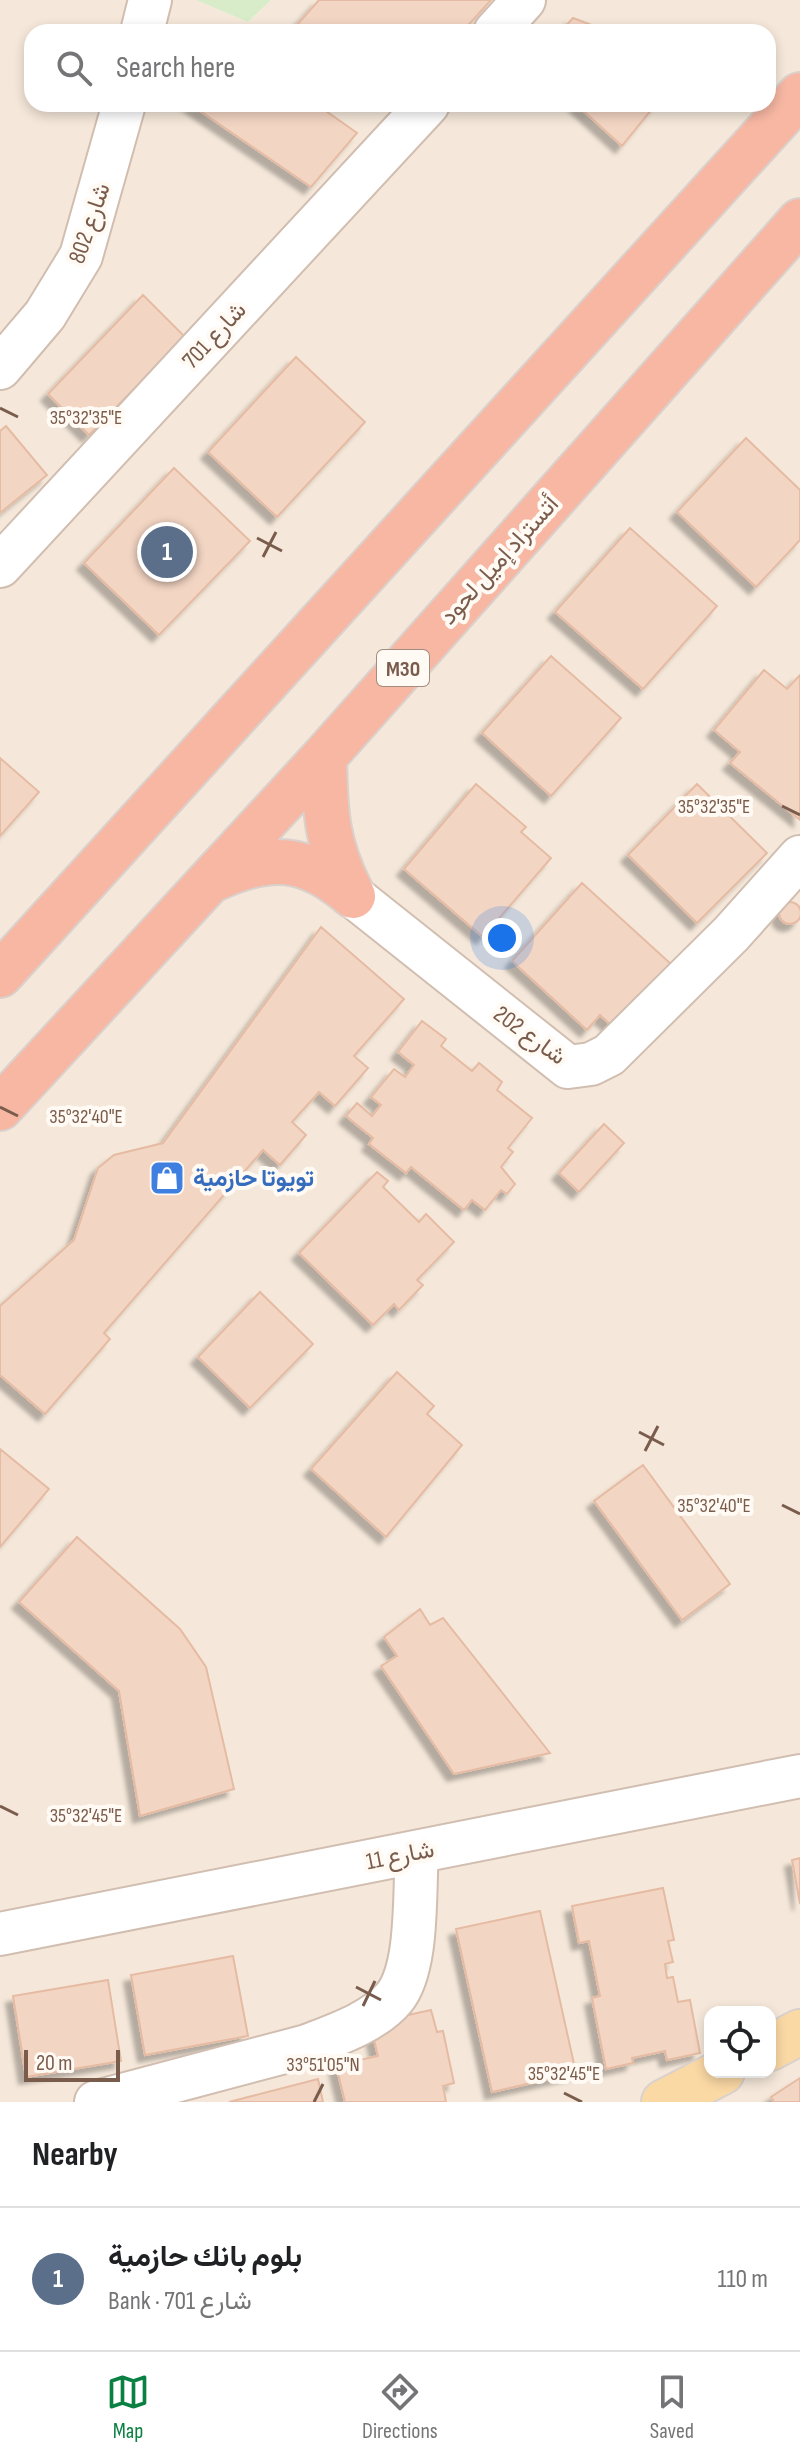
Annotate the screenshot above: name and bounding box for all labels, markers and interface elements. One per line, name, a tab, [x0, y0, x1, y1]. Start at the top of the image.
search box	[24, 24, 776, 112]
icon: search	[52, 46, 96, 90]
text: Search here	[116, 50, 235, 86]
street label: شارع 802	[62, 179, 118, 268]
street label: شارع 701	[176, 296, 253, 375]
text: 35°32'35"E	[50, 406, 122, 430]
street label: أتستراد إميل لحود	[434, 490, 565, 631]
pin: 1	[141, 522, 193, 582]
road number: M30	[377, 650, 429, 686]
text: 35°32'35"E	[678, 795, 750, 819]
your location	[482, 918, 522, 958]
street label: شارع 202	[487, 999, 572, 1072]
text: 35°32'40"E	[49, 1105, 123, 1129]
shop icon: تويوتا حازمية	[148, 1159, 186, 1197]
place label: تويوتا حازمية	[193, 1164, 314, 1193]
text: 35°32'40"E	[677, 1494, 751, 1518]
text: 35°32'45"E	[50, 1804, 122, 1828]
street label: شارع 11	[364, 1835, 437, 1877]
map controls	[704, 2006, 776, 2078]
button: locate	[704, 2006, 776, 2078]
scale bar	[24, 2046, 120, 2082]
text: 20 m	[36, 2050, 73, 2077]
text: 33°51'05"N	[286, 2053, 360, 2077]
text: 35°32'45"E	[528, 2062, 600, 2086]
text: Nearby	[32, 2134, 118, 2175]
text: بلوم بانك حازمية	[108, 2239, 302, 2275]
text: 1	[53, 2264, 63, 2295]
text: 110 m	[717, 2264, 768, 2295]
text: Bank · شارع 701	[108, 2286, 252, 2317]
tab: Map	[106, 2370, 150, 2445]
tab: Directions	[362, 2370, 438, 2445]
tab: Saved	[650, 2370, 694, 2445]

